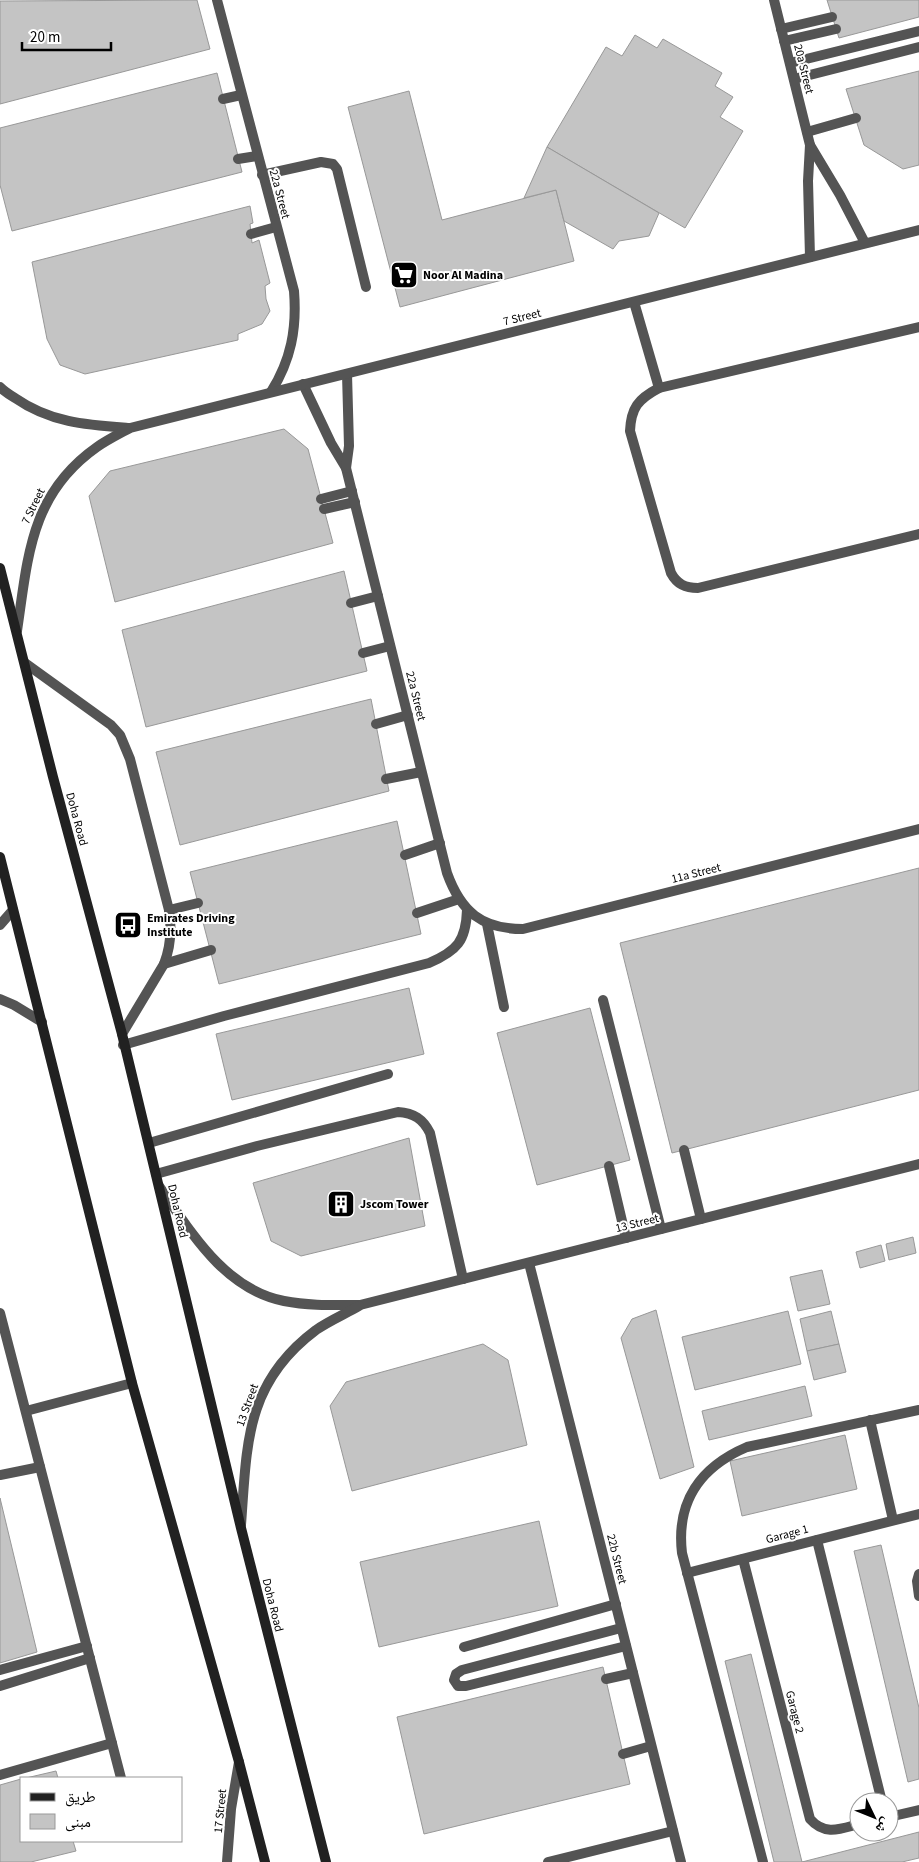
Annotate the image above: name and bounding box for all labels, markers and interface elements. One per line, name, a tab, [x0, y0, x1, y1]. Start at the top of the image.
scale bar	[22, 20, 111, 52]
text: 20 m	[30, 27, 60, 48]
street label: 20a Street	[789, 43, 818, 96]
street label: 22a Street	[265, 168, 294, 221]
supermarket icon: Noor Al Madina	[389, 260, 419, 290]
place label: Noor Al Madina	[423, 267, 503, 284]
street label: 7 Street	[501, 305, 543, 330]
street label: 7 Street	[17, 485, 50, 527]
street label: 22a Street	[401, 670, 430, 723]
street label: Doha Road	[61, 791, 92, 848]
street label: 11a Street	[670, 859, 723, 888]
bus stop icon: Emirates Driving Institute	[113, 910, 143, 940]
place label: Emirates Driving Institute	[147, 910, 235, 941]
street label: Doha Road	[163, 1183, 192, 1240]
building icon: Jscom Tower	[326, 1189, 356, 1219]
place label: Jscom Tower	[360, 1196, 429, 1213]
street label: 13 Street	[614, 1210, 661, 1237]
street label: 13 Street	[232, 1381, 263, 1429]
street label: Garage 1	[764, 1521, 810, 1548]
street label: 22b Street	[602, 1532, 631, 1586]
street label: Doha Road	[258, 1577, 287, 1634]
street label: Garage 2	[781, 1689, 808, 1735]
legend	[20, 1777, 182, 1842]
text: طريق	[65, 1787, 96, 1808]
street label: 17 Street	[210, 1788, 231, 1834]
north arrow	[849, 1792, 899, 1842]
text: مبنى	[65, 1812, 91, 1833]
text: ش	[870, 1813, 895, 1838]

